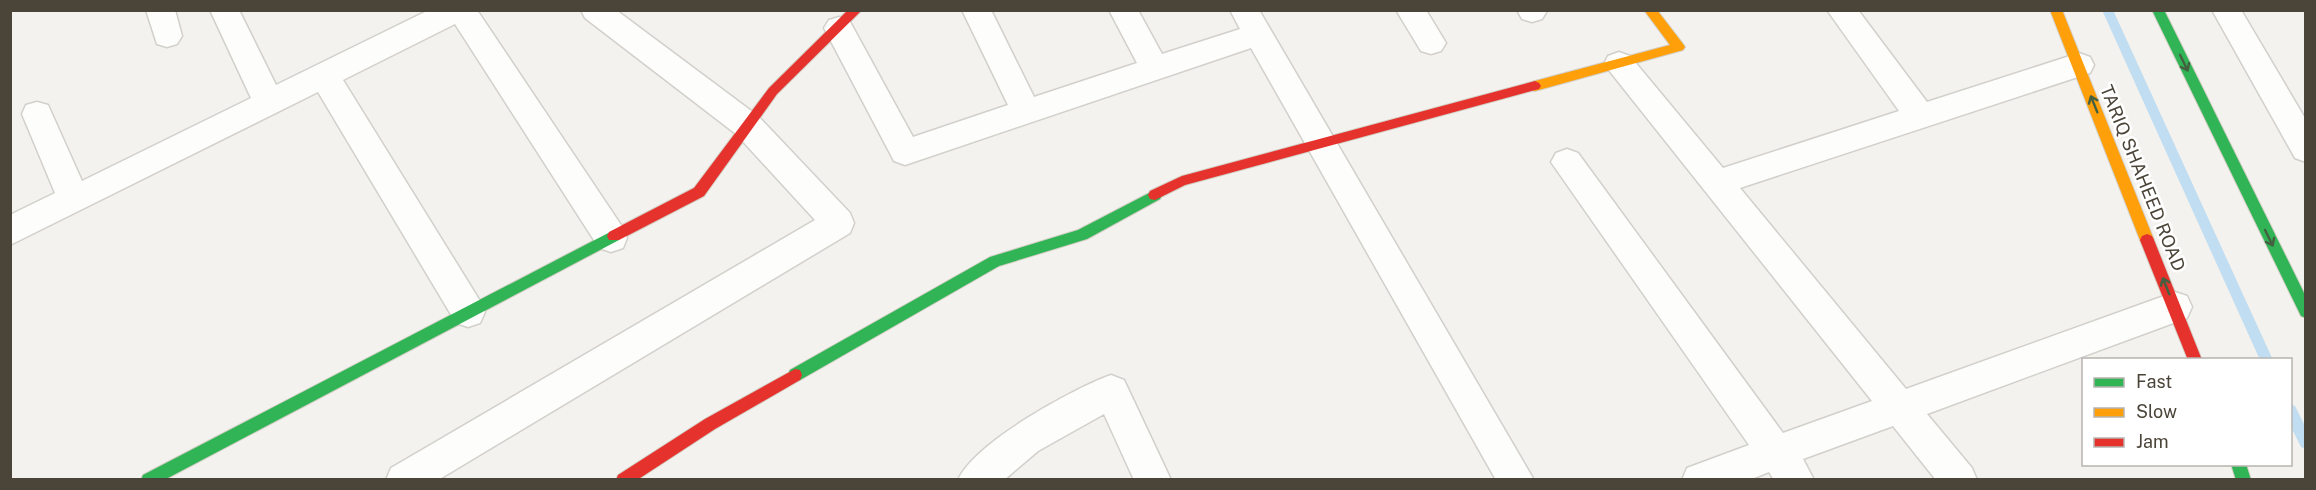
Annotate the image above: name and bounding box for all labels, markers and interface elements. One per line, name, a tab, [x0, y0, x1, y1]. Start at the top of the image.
one-way arrow	[2178, 54, 2190, 72]
street label: TARIQ SHAHEED ROAD	[2096, 82, 2190, 274]
one-way arrow	[2088, 96, 2099, 114]
one-way arrow	[2264, 229, 2276, 247]
one-way arrow	[2160, 277, 2171, 295]
legend	[2082, 358, 2292, 466]
text: Fast	[2136, 371, 2172, 392]
text: Slow	[2136, 401, 2177, 422]
text: Jam	[2136, 431, 2169, 452]

